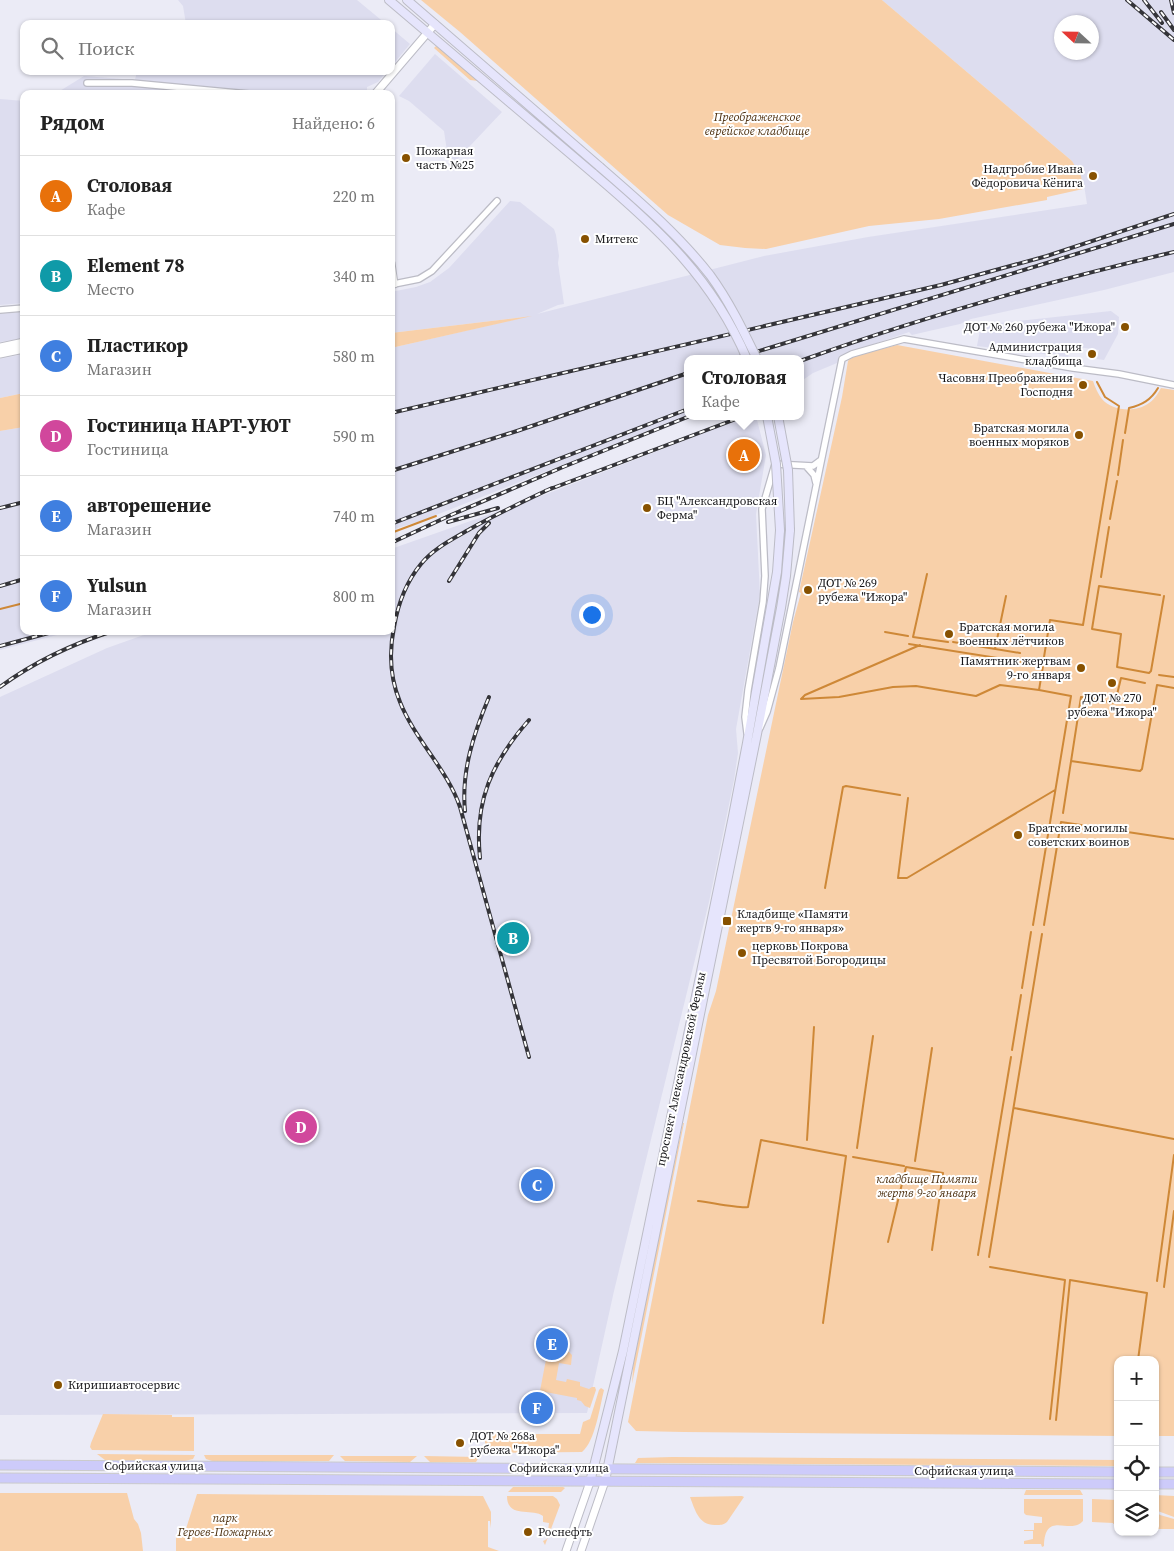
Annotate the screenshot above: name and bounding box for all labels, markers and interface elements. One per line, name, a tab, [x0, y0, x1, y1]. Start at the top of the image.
north arrow	[1054, 15, 1099, 60]
search box	[20, 20, 395, 75]
icon: search	[38, 34, 66, 62]
text: Поиск	[78, 35, 135, 61]
text: Рядом	[40, 108, 105, 137]
park label: Преображенское еврейское кладбище	[705, 109, 809, 139]
text: Найдено: 6	[292, 112, 375, 134]
place label: Пожарная часть №25	[416, 143, 474, 173]
marker: Пожарная часть №25	[400, 152, 412, 164]
place label: Надгробие Ивана Фёдоровича Кёнига	[972, 161, 1084, 191]
marker: Надгробие Ивана Фёдоровича Кёнига	[1087, 170, 1099, 182]
text: Столовая	[87, 172, 172, 198]
text: A	[51, 185, 61, 207]
text: 220 m	[333, 185, 375, 207]
text: Кафе	[87, 198, 126, 220]
place label: Митекс	[595, 231, 638, 247]
marker: Митекс	[579, 233, 591, 245]
text: Element 78	[87, 252, 185, 278]
text: B	[51, 265, 61, 287]
text: 340 m	[333, 265, 375, 287]
text: Место	[87, 278, 134, 300]
place label: ДОТ № 260 рубежа "Ижора"	[964, 319, 1115, 335]
marker: ДОТ № 260 рубежа "Ижора"	[1119, 321, 1131, 333]
text: Пластикор	[87, 332, 188, 358]
place label: Администрация кладбища	[989, 339, 1083, 369]
text: C	[51, 345, 61, 367]
text: 580 m	[333, 345, 375, 367]
marker: Администрация кладбища	[1086, 348, 1098, 360]
popup	[684, 355, 804, 420]
text: Магазин	[87, 358, 152, 380]
text: Столовая	[701, 364, 787, 390]
place label: Часовня Преображения Господня	[938, 370, 1073, 400]
marker: Часовня Преображения Господня	[1077, 379, 1089, 391]
text: Кафе	[701, 390, 740, 412]
text: Гостиница НАРТ-УЮТ	[87, 412, 291, 438]
place label: Братская могила военных моряков	[969, 420, 1070, 450]
text: D	[50, 425, 62, 447]
text: 590 m	[333, 425, 375, 447]
marker: Братская могила военных моряков	[1073, 429, 1085, 441]
pin: A	[728, 436, 760, 474]
text: Гостиница	[87, 438, 169, 460]
text: авторешение	[87, 492, 211, 518]
place label: БЦ "Александровская Ферма"	[657, 493, 777, 523]
marker: БЦ "Александровская Ферма"	[641, 502, 653, 514]
text: E	[51, 505, 61, 527]
text: 740 m	[333, 505, 375, 527]
text: Магазин	[87, 518, 152, 540]
text: Yulsun	[87, 572, 147, 598]
place label: ДОТ № 269 рубежа "Ижора"	[818, 575, 907, 605]
marker: ДОТ № 269 рубежа "Ижора"	[802, 584, 814, 596]
text: F	[51, 585, 61, 607]
text: 800 m	[333, 585, 375, 607]
text: Магазин	[87, 598, 152, 620]
your location	[579, 602, 605, 628]
place label: Братская могила военных лётчиков	[959, 619, 1064, 649]
marker: Братская могила военных лётчиков	[943, 628, 955, 640]
place label: Памятник жертвам 9-го января	[960, 653, 1071, 683]
marker: Памятник жертвам 9-го января	[1075, 662, 1087, 674]
marker: ДОТ № 270 рубежа "Ижора"	[1106, 677, 1118, 689]
place label: ДОТ № 270 рубежа "Ижора"	[1067, 690, 1157, 720]
place label: Братские могилы советских воинов	[1028, 820, 1129, 850]
marker: Братские могилы советских воинов	[1012, 829, 1024, 841]
place label: Кладбище «Памяти жертв 9-го января»	[737, 906, 848, 936]
marker: Кладбище «Памяти жертв 9-го января»	[721, 915, 733, 927]
pin: B	[497, 919, 529, 957]
place label: церковь Покрова Пресвятой Богородицы	[752, 938, 886, 968]
marker: церковь Покрова Пресвятой Богородицы	[736, 947, 748, 959]
street label: проспект Александровской Фермы	[653, 970, 709, 1168]
pin: D	[285, 1108, 317, 1146]
pin: C	[521, 1166, 553, 1204]
park label: кладбище Памяти жертв 9-го января	[876, 1171, 978, 1201]
pin: E	[536, 1325, 568, 1363]
map controls	[1114, 1356, 1159, 1536]
button: +	[1114, 1356, 1159, 1401]
place label: Киришиавтосервис	[68, 1377, 180, 1393]
marker: Киришиавтосервис	[52, 1379, 64, 1391]
pin: F	[521, 1389, 553, 1427]
button: −	[1114, 1401, 1159, 1446]
place label: ДОТ № 268а рубежа "Ижора"	[470, 1428, 559, 1458]
marker: ДОТ № 268а рубежа "Ижора"	[454, 1437, 466, 1449]
button: locate	[1114, 1446, 1159, 1491]
street label: Софийская улица	[104, 1458, 205, 1474]
street label: Софийская улица	[509, 1460, 610, 1476]
street label: Софийская улица	[914, 1463, 1015, 1479]
button: layers	[1114, 1491, 1159, 1536]
park label: парк Героев-Пожарных	[176, 1510, 273, 1540]
place label: Роснефть	[538, 1524, 592, 1540]
marker: Роснефть	[522, 1526, 534, 1538]

